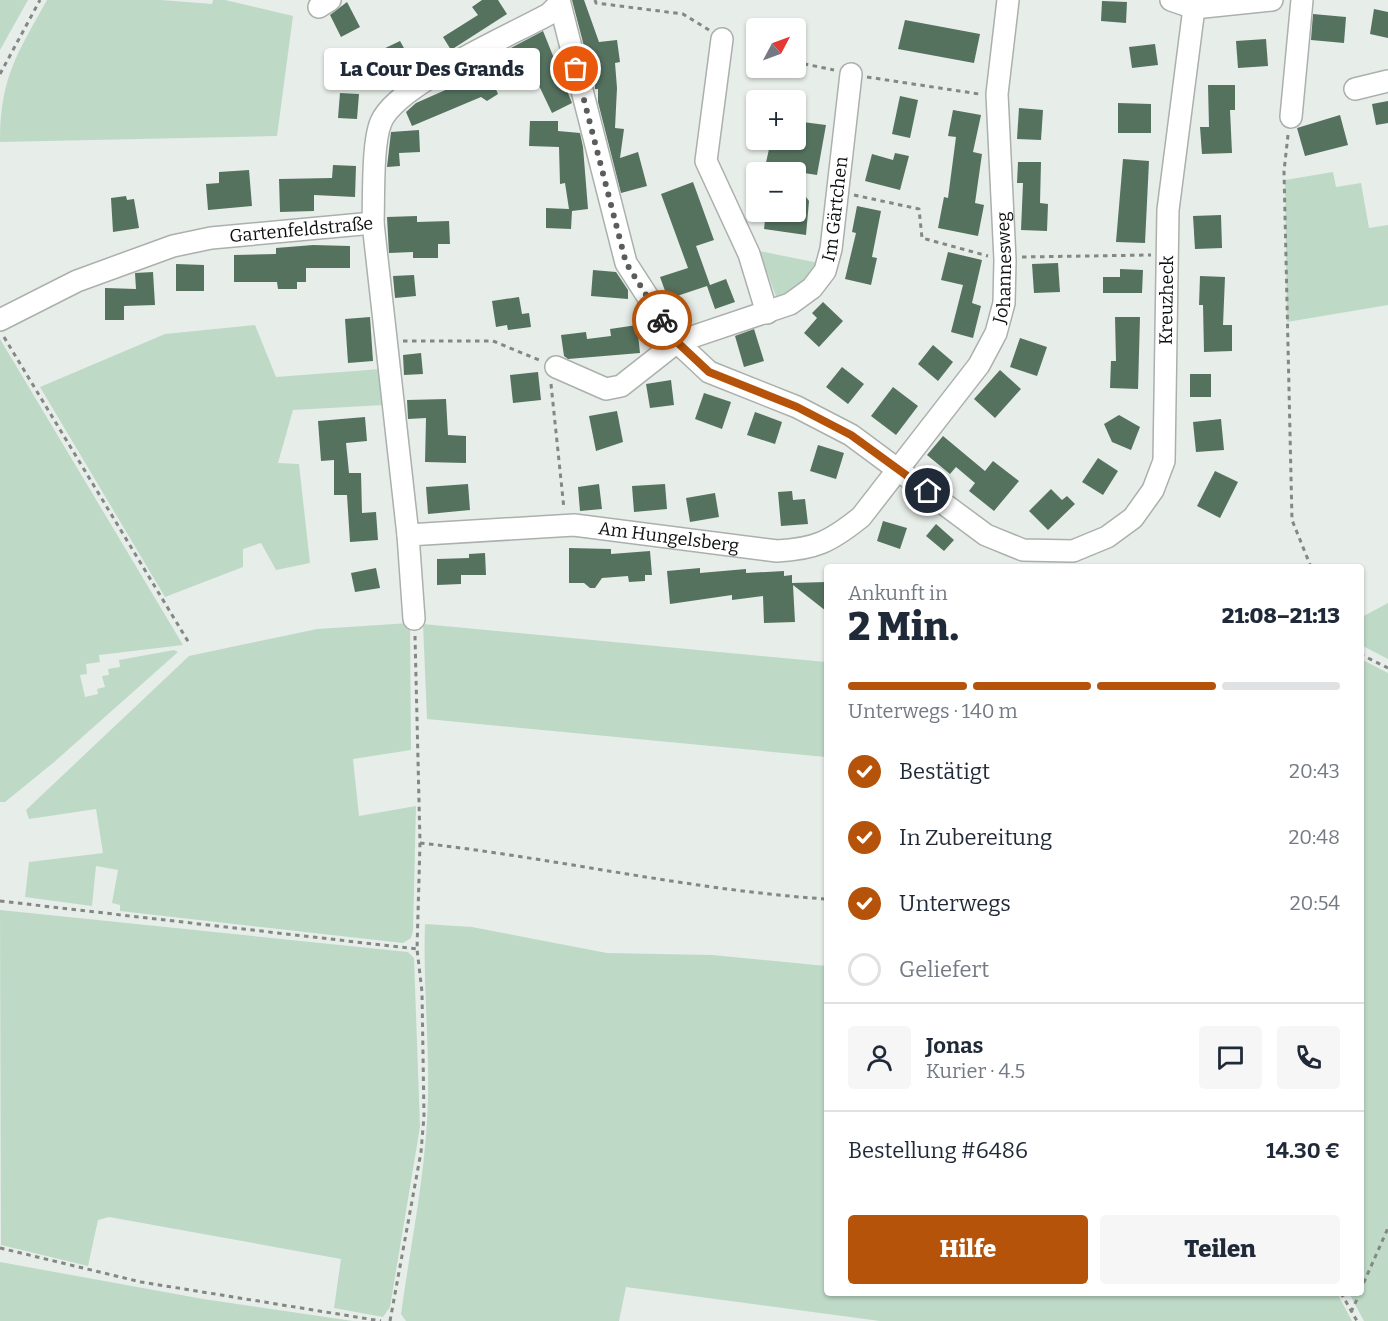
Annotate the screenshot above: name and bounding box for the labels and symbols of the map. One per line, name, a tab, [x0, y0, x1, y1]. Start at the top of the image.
north arrow	[746, 18, 806, 78]
pin	[550, 43, 601, 94]
callout: La Cour Des Grands	[324, 48, 540, 90]
street label: Im Gärtchen	[817, 155, 853, 264]
street label: Johannesweg	[988, 211, 1016, 327]
street label: Gartenfeldstraße	[229, 212, 374, 247]
street label: Kreuzheck	[1155, 254, 1178, 345]
courier	[632, 290, 692, 350]
pin	[902, 465, 953, 516]
street label: Am Hungelsberg	[597, 517, 740, 557]

